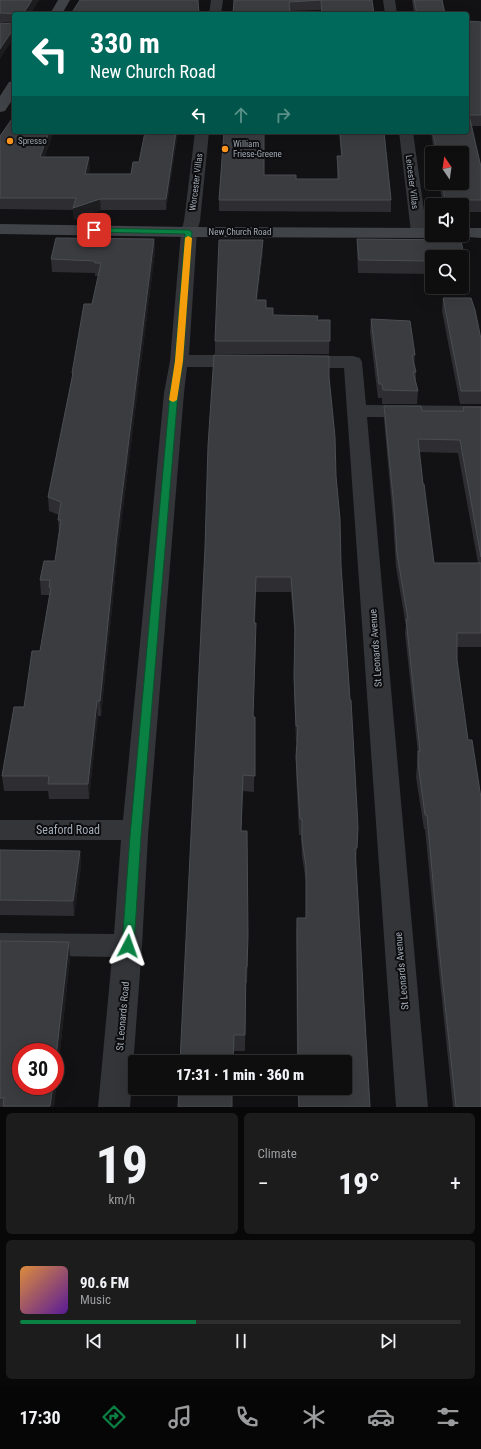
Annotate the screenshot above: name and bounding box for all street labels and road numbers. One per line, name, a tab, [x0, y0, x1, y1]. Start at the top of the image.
street label: Worcester Villas	[188, 153, 204, 211]
street label: Leicester Villas	[404, 154, 420, 210]
street label: New Church Road	[209, 227, 271, 237]
street label: St Leonards Avenue	[367, 608, 384, 687]
street label: Seaford Road	[36, 823, 100, 837]
street label: St Leonards Avenue	[393, 931, 410, 1010]
street label: St Leonards Road	[114, 981, 131, 1051]

